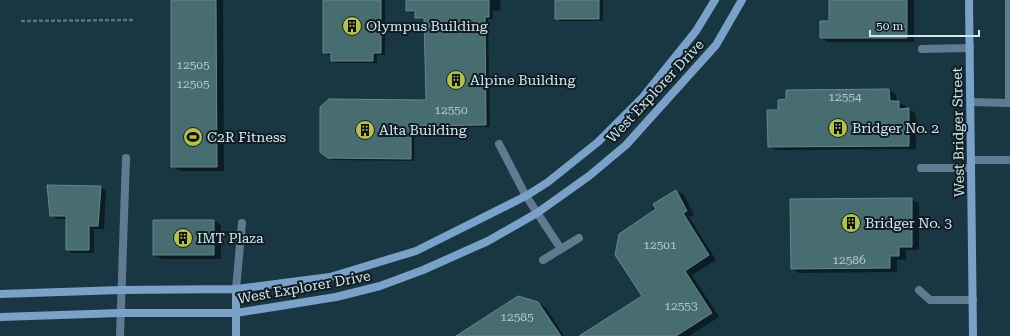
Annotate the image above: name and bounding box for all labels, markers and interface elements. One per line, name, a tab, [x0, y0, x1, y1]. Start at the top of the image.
scale bar	[870, 12, 979, 38]
building icon: Olympus Building	[341, 15, 363, 37]
place label: Olympus Building	[366, 18, 488, 34]
text: 50 m	[876, 19, 903, 33]
street label: West Explorer Drive	[603, 36, 707, 146]
house number: 12505	[176, 58, 210, 72]
street label: West Bridger Street	[949, 67, 967, 197]
building icon: Alpine Building	[445, 69, 467, 91]
place label: Alpine Building	[470, 72, 575, 88]
house number: 12505	[176, 77, 210, 91]
house number: 12554	[828, 90, 862, 104]
house number: 12550	[434, 103, 468, 117]
building icon: Bridger No. 2	[827, 117, 849, 139]
building icon: Alta Building	[354, 119, 376, 141]
place label: Bridger No. 2	[852, 120, 939, 136]
place label: Alta Building	[379, 122, 467, 138]
sports icon: C2R Fitness	[182, 126, 204, 148]
place label: C2R Fitness	[207, 129, 287, 145]
building icon: Bridger No. 3	[840, 212, 862, 234]
place label: Bridger No. 3	[865, 215, 952, 231]
building icon: IMT Plaza	[172, 227, 194, 249]
place label: IMT Plaza	[197, 230, 264, 246]
house number: 12501	[643, 238, 677, 252]
house number: 12586	[832, 253, 866, 267]
street label: West Explorer Drive	[236, 267, 372, 307]
house number: 12553	[664, 299, 698, 313]
house number: 12585	[500, 310, 534, 324]

